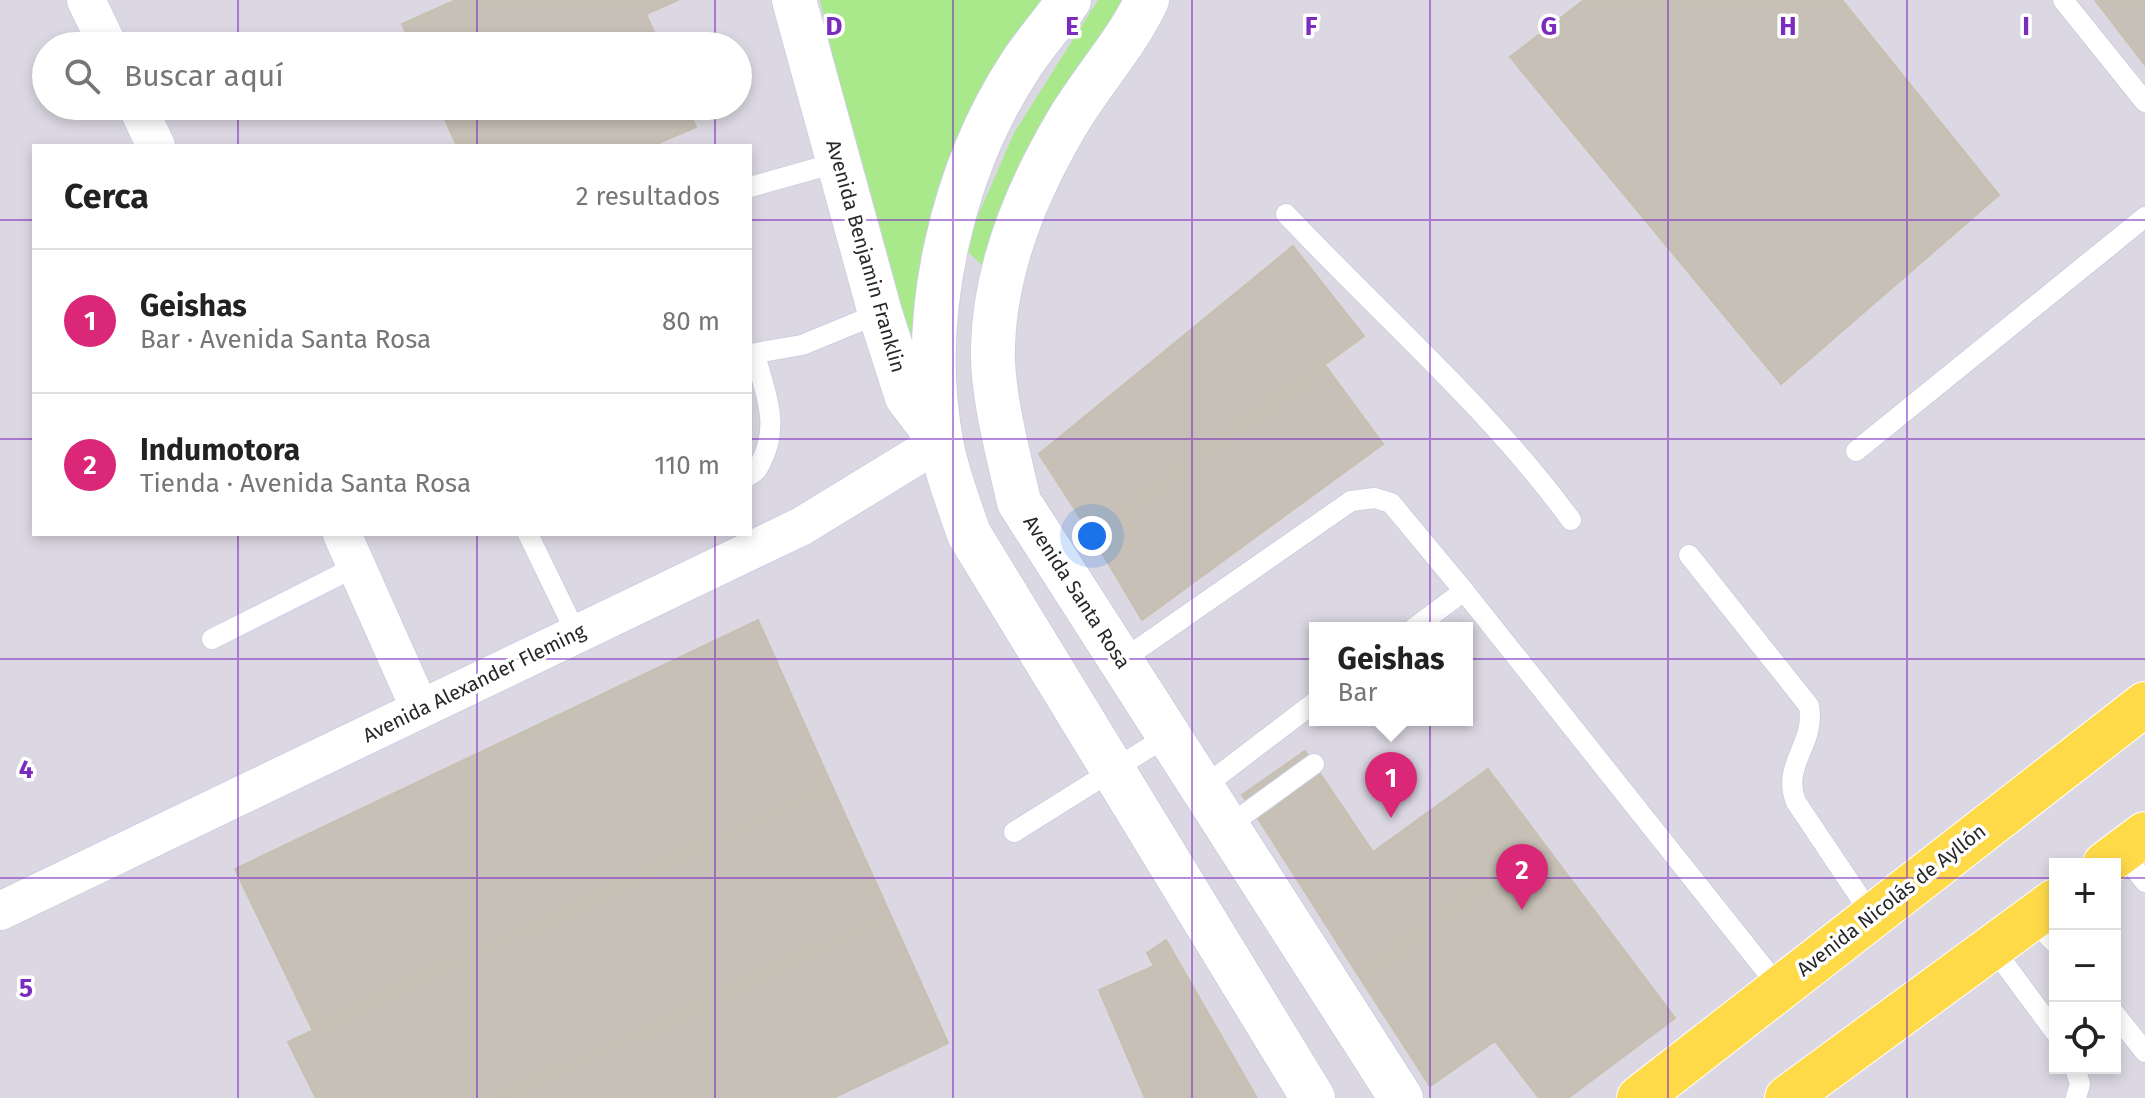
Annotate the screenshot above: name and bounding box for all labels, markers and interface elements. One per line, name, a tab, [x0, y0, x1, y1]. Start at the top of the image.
text: D	[826, 11, 843, 42]
text: E	[1065, 11, 1079, 42]
text: F	[1305, 11, 1318, 42]
text: G	[1541, 11, 1557, 42]
text: H	[1779, 11, 1797, 42]
text: I	[2022, 11, 2030, 42]
search box	[32, 32, 752, 120]
icon: search	[60, 54, 104, 98]
text: Buscar aquí	[124, 58, 284, 94]
street label: Avenida Benjamin Franklin	[821, 137, 911, 375]
text: Cerca	[64, 176, 149, 217]
text: 2 resultados	[576, 181, 720, 212]
text: Geishas	[140, 288, 247, 324]
text: 1	[84, 306, 96, 337]
text: 80 m	[662, 306, 720, 337]
text: Bar · Avenida Santa Rosa	[140, 324, 431, 355]
text: Indumotora	[140, 432, 300, 468]
text: 2	[83, 450, 97, 481]
text: 110 m	[654, 450, 720, 481]
text: Tienda · Avenida Santa Rosa	[140, 468, 471, 499]
street label: Avenida Santa Rosa	[1018, 511, 1136, 673]
your location	[1072, 516, 1112, 556]
street label: Avenida Alexander Fleming	[359, 618, 590, 747]
popup	[1309, 622, 1473, 726]
text: Geishas	[1338, 641, 1444, 677]
text: Bar	[1338, 677, 1378, 708]
pin: 1	[1365, 752, 1417, 818]
text: 4	[19, 754, 34, 785]
street label: Avenida Nicolás de Ayllón	[1792, 819, 1990, 981]
pin: 2	[1496, 844, 1548, 910]
map controls	[2049, 858, 2121, 1074]
button: +	[2049, 858, 2121, 930]
button: −	[2049, 930, 2121, 1002]
text: 5	[19, 973, 33, 1004]
button: locate	[2049, 1002, 2121, 1074]

